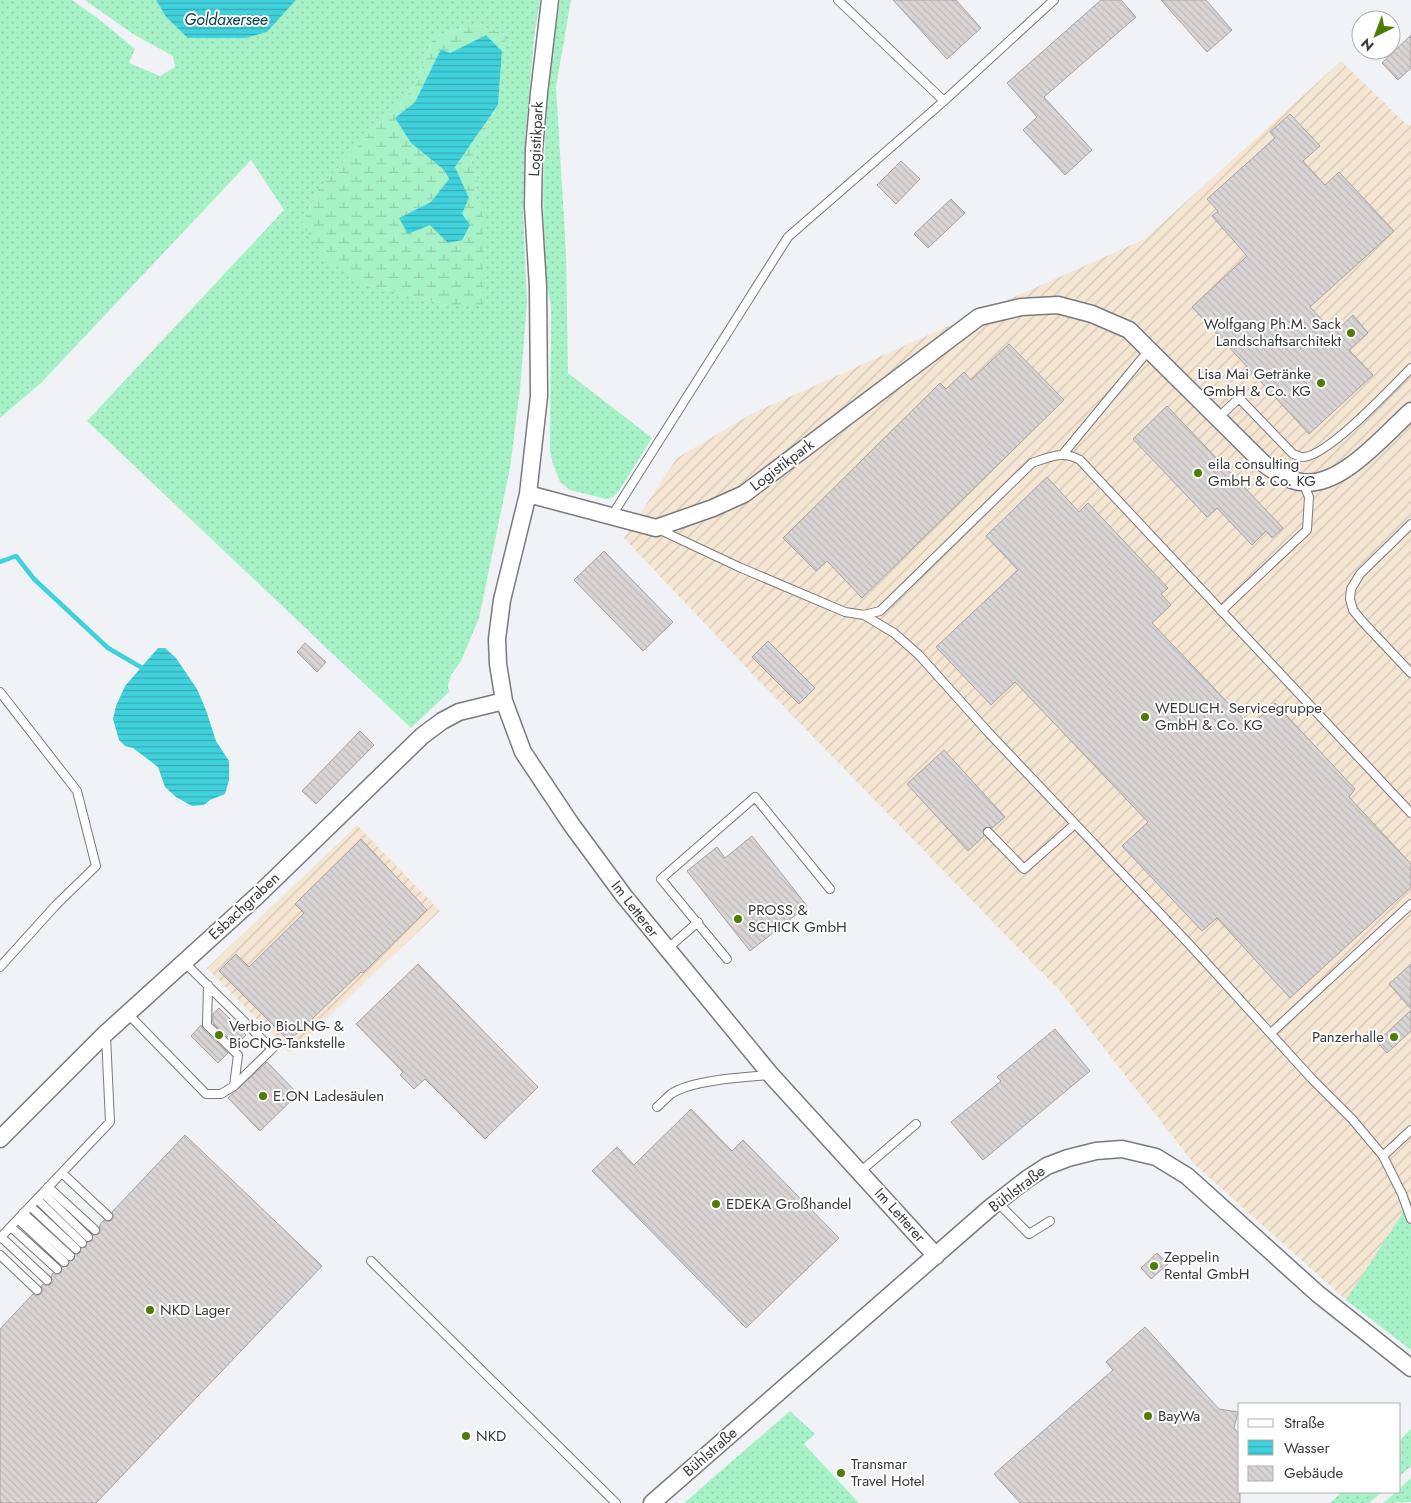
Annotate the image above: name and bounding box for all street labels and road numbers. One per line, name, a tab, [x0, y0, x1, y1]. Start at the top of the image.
street label: Logistikpark	[523, 101, 549, 177]
street label: Logistikpark	[745, 433, 819, 496]
street label: Esbachgraben	[204, 867, 284, 945]
street label: Im Letterer	[606, 876, 665, 943]
street label: Bühlstraße	[984, 1160, 1050, 1218]
street label: Im Letterer	[869, 1183, 931, 1248]
street label: Bühlstraße	[678, 1422, 742, 1482]

